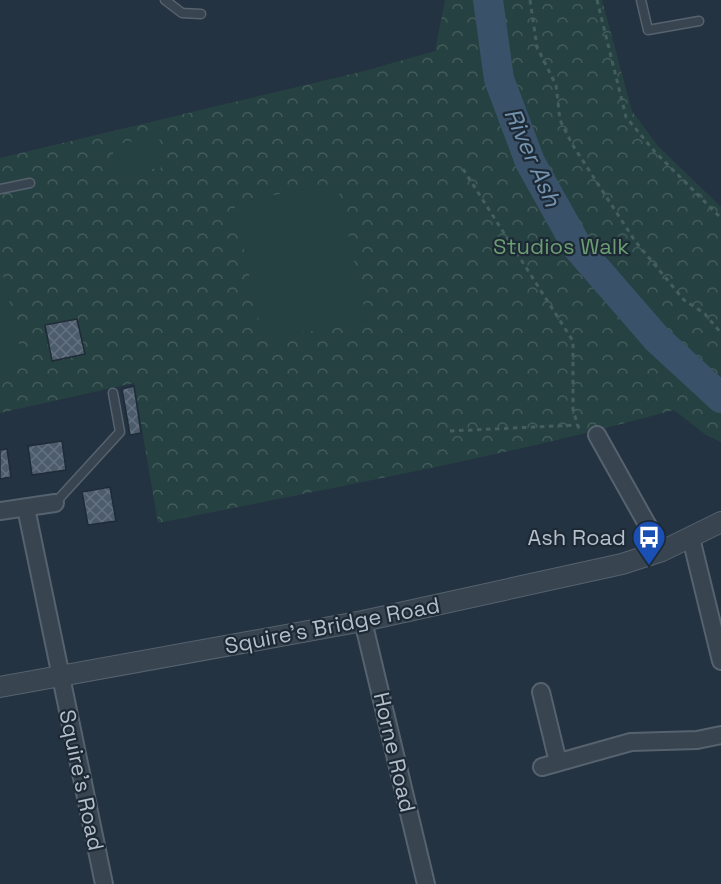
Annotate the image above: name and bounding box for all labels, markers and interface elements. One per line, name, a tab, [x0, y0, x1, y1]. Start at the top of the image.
water label: River Ash	[497, 103, 569, 212]
park label: Studios Walk	[493, 232, 629, 260]
bus stop icon: Ash Road	[631, 519, 667, 566]
place label: Ash Road	[527, 523, 626, 551]
street label: Squire's Bridge Road	[222, 590, 442, 660]
street label: Horne Road	[368, 689, 422, 815]
street label: Squire's Road	[53, 707, 111, 853]

